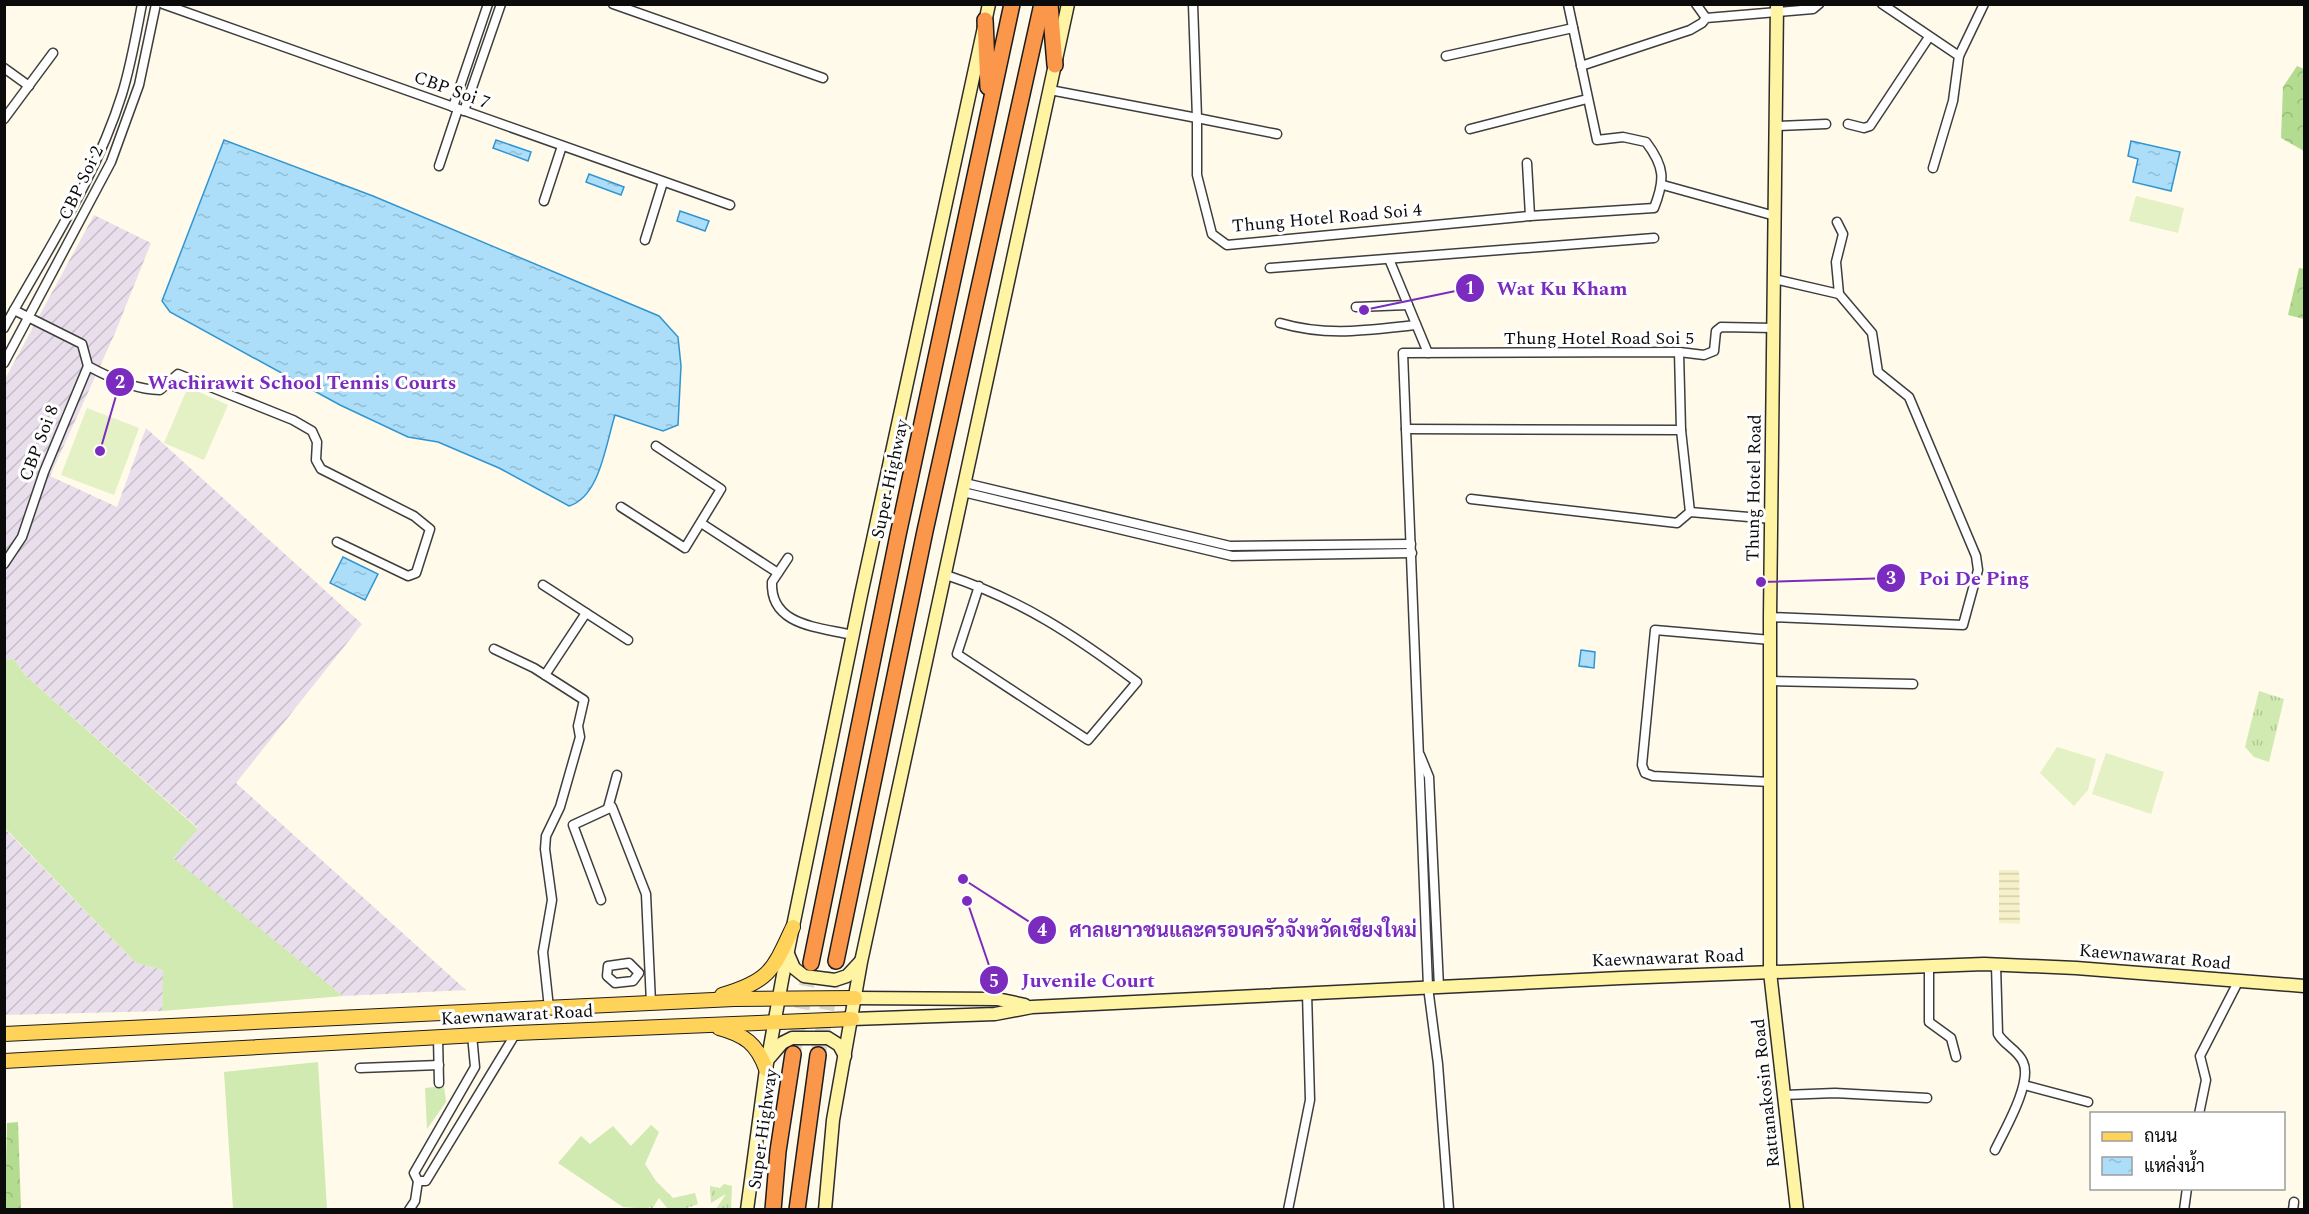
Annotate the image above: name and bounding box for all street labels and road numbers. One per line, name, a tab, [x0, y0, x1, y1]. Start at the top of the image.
street label: CBP Soi 7	[410, 64, 494, 116]
street label: CBP Soi 2	[51, 141, 111, 225]
street label: Thung Hotel Road Soi 4	[1231, 196, 1423, 240]
street label: Thung Hotel Road Soi 5	[1504, 325, 1694, 352]
street label: CBP Soi 8	[12, 401, 66, 485]
street label: Thung Hotel Road	[1739, 414, 1769, 562]
street label: Super Highway	[864, 416, 916, 541]
street label: Kaewnawarat Road	[2078, 937, 2232, 977]
street label: Kaewnawarat Road	[1591, 942, 1745, 974]
street label: Kaewnawarat Road	[440, 998, 594, 1032]
street label: Rattanakosin Road	[1745, 1017, 1787, 1169]
street label: Super Highway	[741, 1066, 785, 1191]

